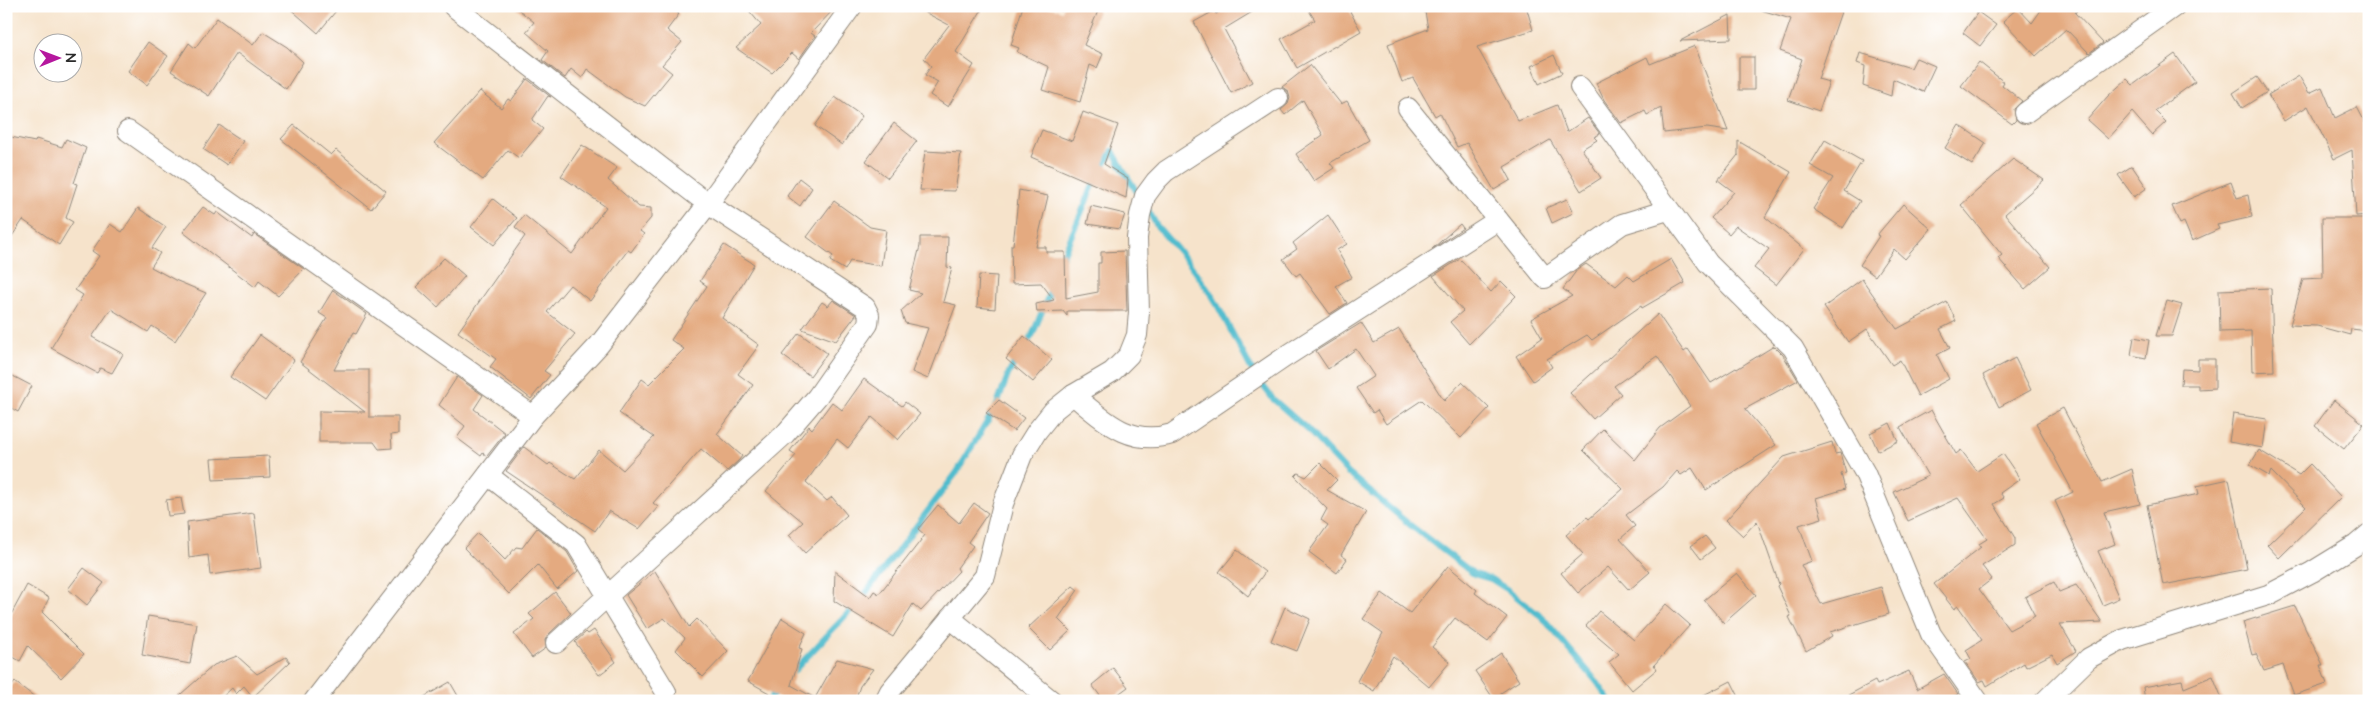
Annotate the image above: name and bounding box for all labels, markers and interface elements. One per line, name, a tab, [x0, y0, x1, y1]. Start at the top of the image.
north arrow	[32, 32, 82, 82]
text: N	[60, 53, 80, 63]

